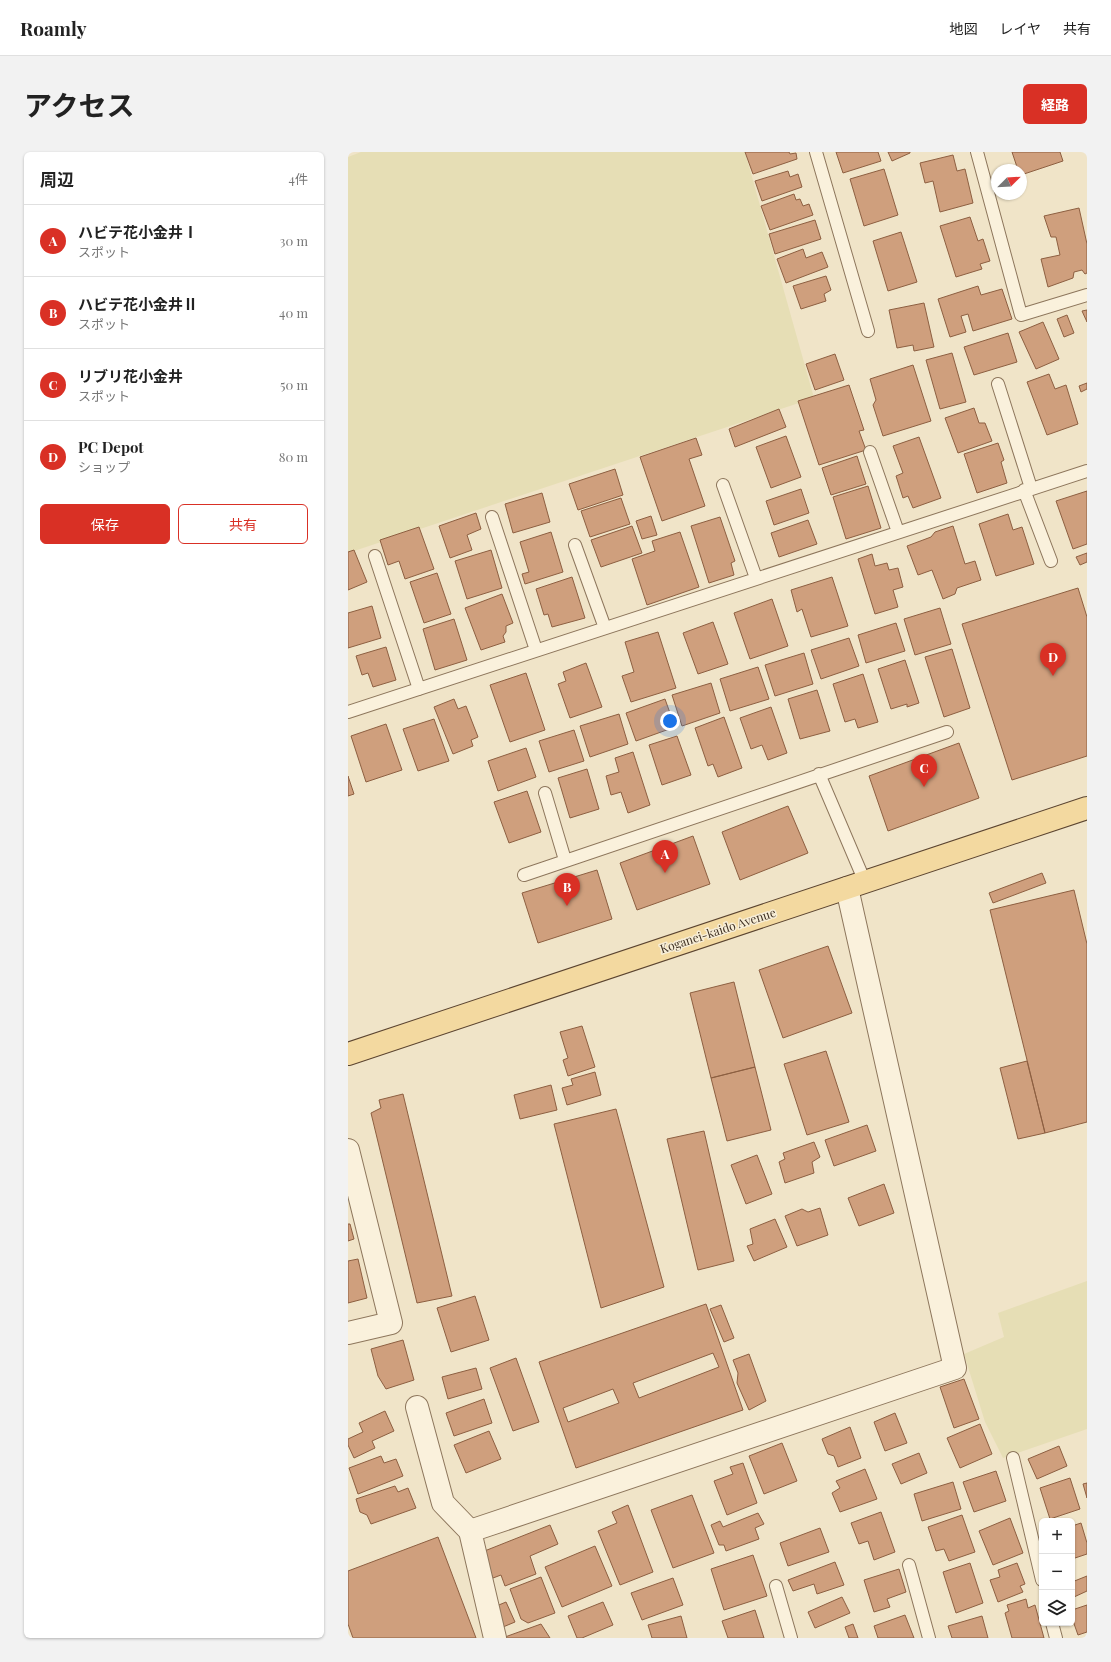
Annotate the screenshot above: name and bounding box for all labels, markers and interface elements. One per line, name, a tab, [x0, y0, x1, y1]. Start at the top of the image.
text: Roamly	[20, 15, 87, 41]
text: 地図	[949, 19, 977, 38]
text: レイヤ	[999, 19, 1041, 38]
text: 共有	[1063, 19, 1091, 38]
button: 経路	[1023, 84, 1087, 124]
text: アクセス	[24, 86, 135, 123]
north arrow	[991, 164, 1027, 200]
text: 周辺	[40, 168, 74, 190]
text: 4件	[289, 170, 308, 187]
text: ハビテ花小金井Ⅰ	[78, 222, 198, 242]
text: A	[49, 232, 57, 249]
text: 30 m	[280, 232, 308, 249]
text: スポット	[78, 243, 130, 260]
text: ハビテ花小金井Ⅱ	[78, 294, 198, 314]
text: B	[49, 304, 57, 321]
text: 40 m	[279, 304, 308, 321]
text: スポット	[78, 315, 130, 332]
text: リブリ花小金井	[78, 366, 183, 386]
text: C	[48, 376, 58, 393]
text: 50 m	[280, 376, 308, 393]
text: スポット	[78, 387, 130, 404]
text: PC Depot	[78, 437, 144, 457]
text: D	[48, 448, 58, 465]
text: 80 m	[279, 448, 308, 465]
text: ショップ	[78, 458, 130, 475]
button: 保存	[40, 504, 170, 544]
button: 共有	[178, 504, 308, 544]
pin: D	[1040, 643, 1066, 676]
your location	[660, 711, 680, 731]
pin: C	[911, 754, 937, 787]
pin: A	[652, 840, 678, 873]
pin: B	[554, 873, 580, 906]
street label: Koganei-kaido Avenue	[658, 904, 778, 956]
map controls	[1039, 1518, 1075, 1626]
button: +	[1039, 1518, 1075, 1554]
button: −	[1039, 1554, 1075, 1590]
button: layers	[1039, 1590, 1075, 1626]

